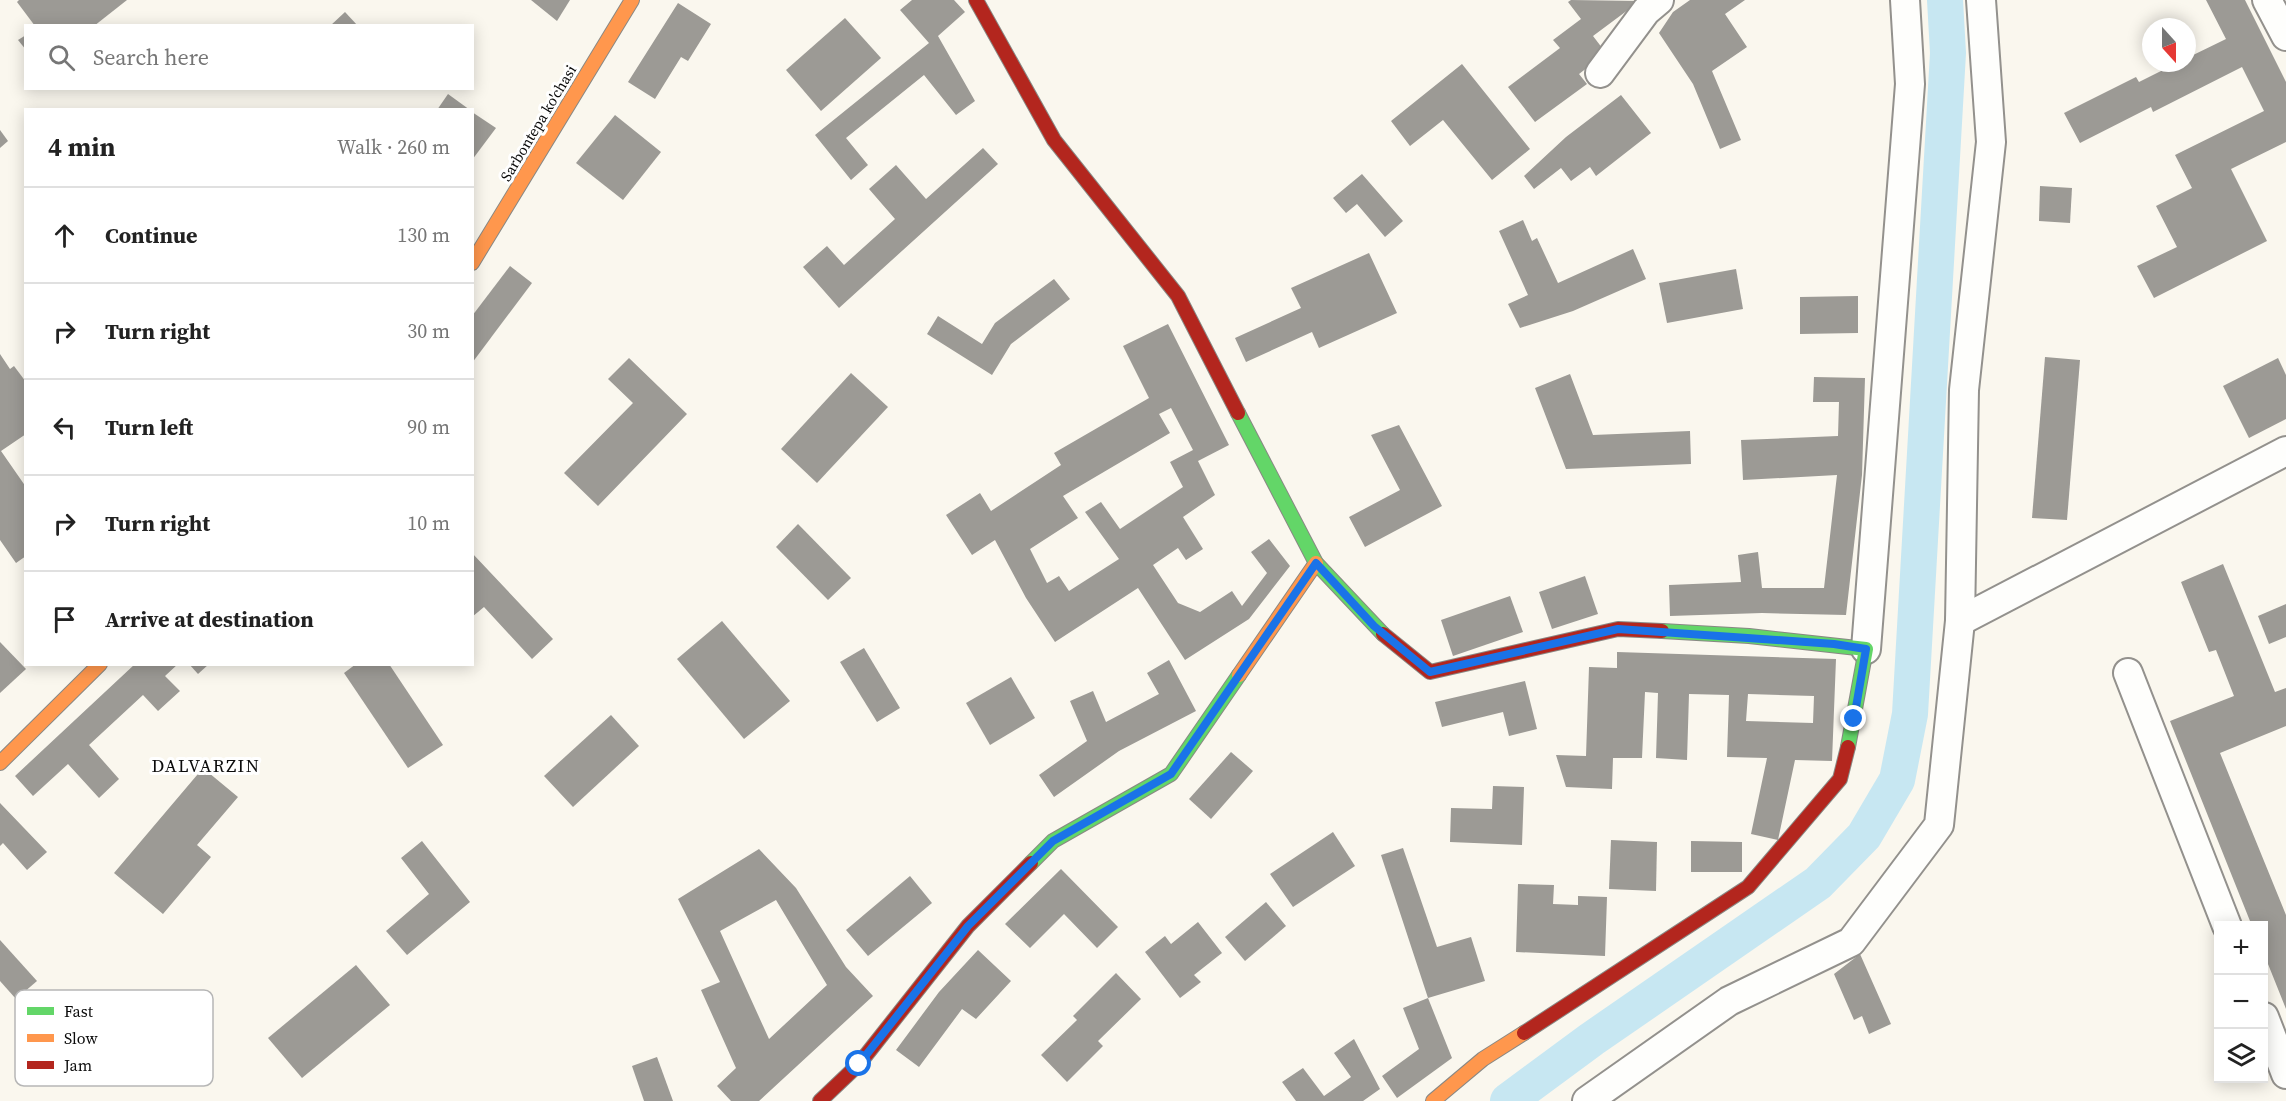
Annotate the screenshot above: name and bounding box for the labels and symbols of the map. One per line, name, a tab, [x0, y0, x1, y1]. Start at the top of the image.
north arrow	[2142, 18, 2196, 72]
street label: Sarbontepa ko'chasi	[495, 61, 581, 185]
route end	[1840, 705, 1866, 731]
district label: DALVARZIN	[151, 753, 261, 778]
legend	[15, 990, 213, 1086]
text: Fast	[64, 1000, 94, 1022]
text: Slow	[64, 1027, 99, 1049]
route start	[845, 1050, 871, 1076]
text: Jam	[63, 1054, 92, 1076]

